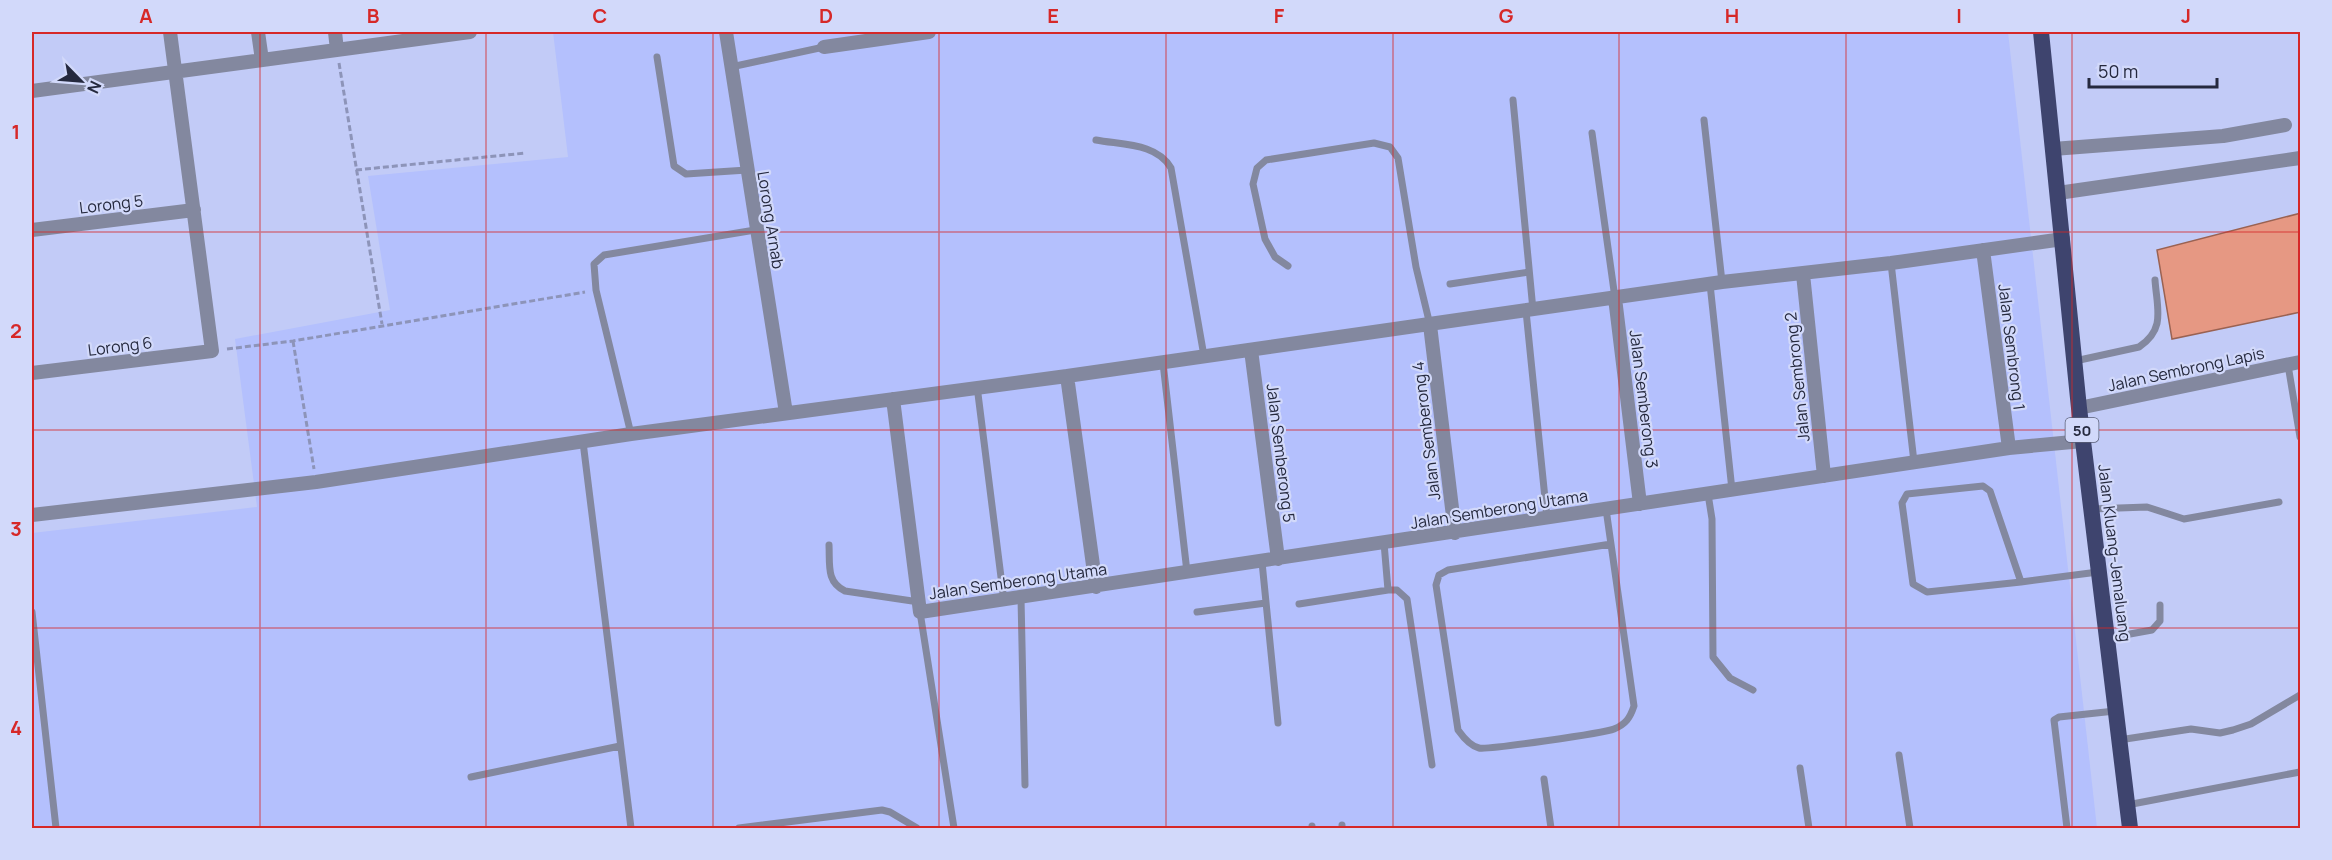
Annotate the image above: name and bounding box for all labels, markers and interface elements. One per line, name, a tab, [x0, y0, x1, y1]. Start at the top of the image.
text: A	[139, 2, 153, 29]
text: B	[367, 2, 380, 29]
text: C	[593, 2, 607, 29]
text: D	[819, 2, 833, 29]
text: E	[1047, 2, 1059, 29]
text: F	[1274, 2, 1285, 29]
text: G	[1499, 2, 1514, 29]
text: H	[1725, 2, 1739, 29]
text: I	[1956, 2, 1962, 29]
text: J	[2181, 2, 2191, 29]
north arrow	[51, 51, 111, 111]
scale bar	[2089, 51, 2216, 89]
text: 50 m	[2098, 59, 2138, 83]
text: N	[82, 77, 107, 97]
text: 1	[12, 118, 20, 145]
street label: Lorong Arnab	[752, 170, 790, 270]
street label: Lorong 5	[78, 189, 144, 219]
street label: Jalan Sembrong 1	[1993, 283, 2031, 411]
street label: Jalan Sembrong 2	[1779, 311, 1815, 443]
text: 2	[10, 317, 22, 344]
street label: Jalan Semberong 3	[1625, 329, 1663, 469]
street label: Lorong 6	[86, 331, 154, 361]
street label: Jalan Sembrong Lapis	[2106, 342, 2266, 396]
street label: Jalan Semberong 4	[1407, 360, 1445, 502]
street label: Jalan Semberong 5	[1262, 382, 1300, 524]
road number: 50	[2066, 418, 2098, 442]
street label: Jalan Kluang-Jemaluang	[2093, 463, 2137, 643]
street label: Jalan Semberong Utama	[1409, 484, 1589, 534]
text: 3	[10, 515, 22, 542]
street label: Jalan Semberong Utama	[928, 558, 1108, 604]
text: 4	[10, 714, 22, 741]

